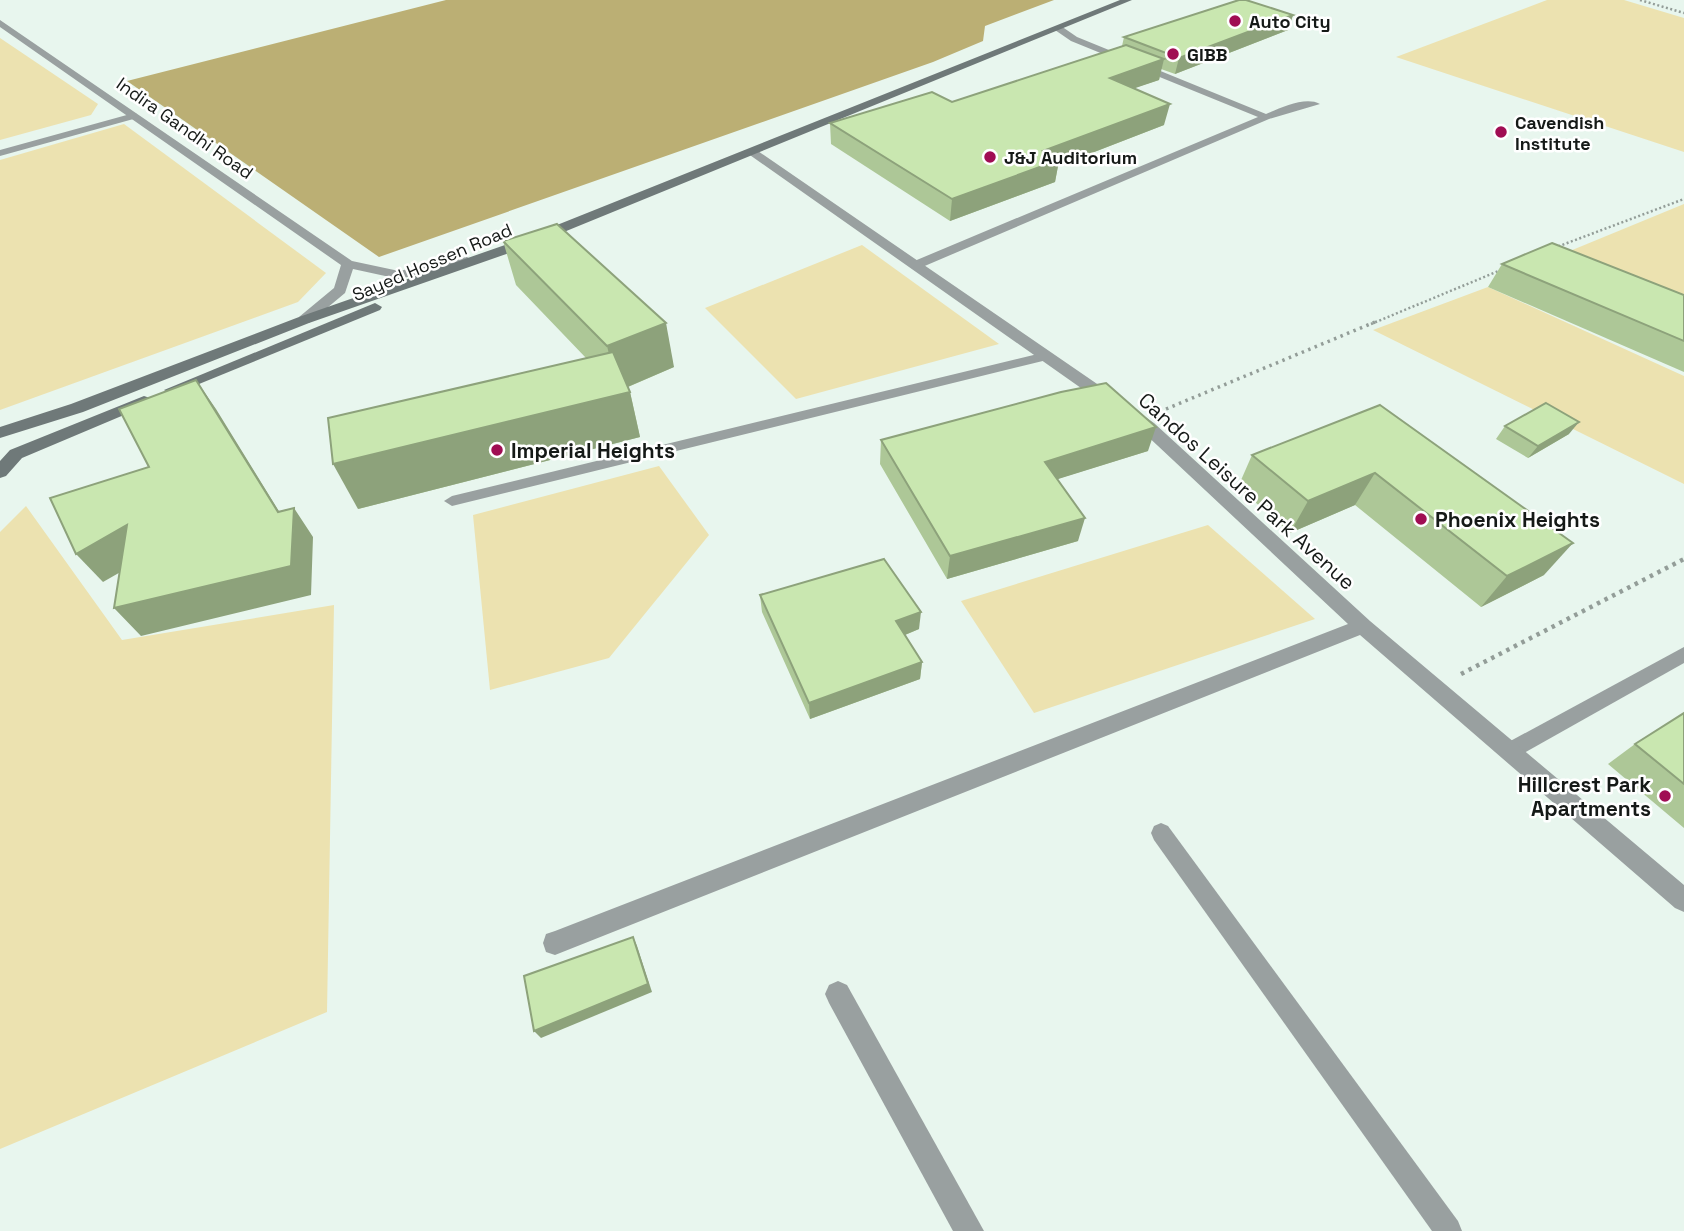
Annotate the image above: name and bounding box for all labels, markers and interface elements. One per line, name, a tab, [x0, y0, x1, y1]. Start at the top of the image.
place label: Auto City	[1249, 10, 1331, 33]
marker: Auto City	[1227, 13, 1243, 29]
place label: GIBB	[1187, 43, 1228, 66]
marker: GIBB	[1165, 46, 1181, 62]
street label: Indira Gandhi Road	[112, 72, 258, 184]
place label: Cavendish Institute	[1515, 111, 1604, 155]
marker: Cavendish Institute	[1493, 124, 1509, 140]
place label: J&J Auditorium	[1004, 146, 1137, 169]
marker: J&J Auditorium	[982, 149, 998, 165]
street label: Sayed Hossen Road	[349, 218, 515, 306]
street label: Candos Leisure Park Avenue	[1133, 386, 1361, 596]
place label: Imperial Heights	[511, 437, 675, 464]
marker: Imperial Heights	[489, 442, 505, 458]
place label: Phoenix Heights	[1435, 506, 1600, 533]
marker: Phoenix Heights	[1413, 511, 1429, 527]
place label: Hillcrest Park Apartments	[1518, 771, 1651, 822]
marker: Hillcrest Park Apartments	[1657, 788, 1673, 804]

